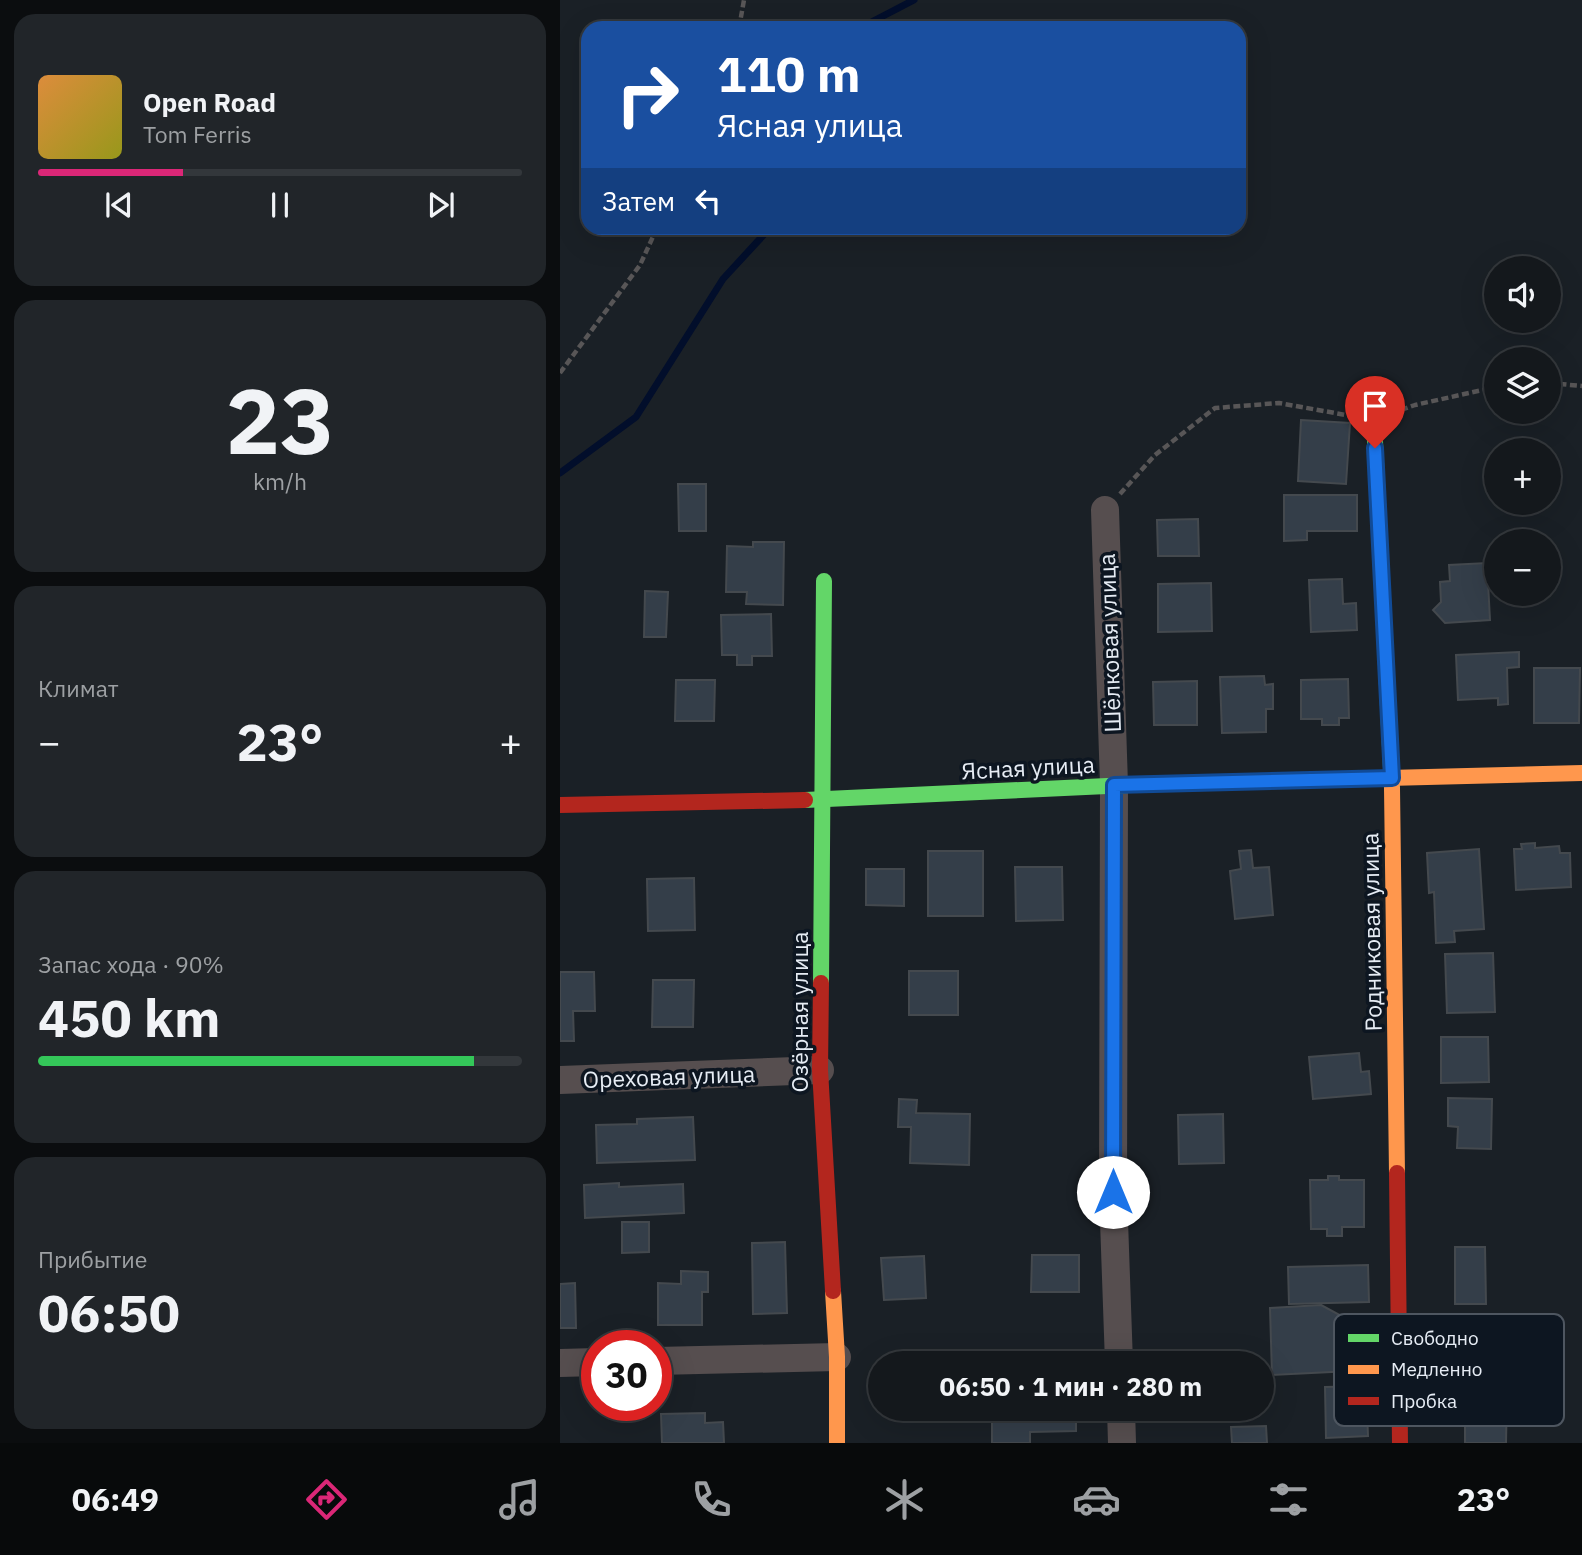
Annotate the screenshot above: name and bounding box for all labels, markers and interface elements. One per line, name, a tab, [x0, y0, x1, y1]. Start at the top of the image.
text: 110 m	[717, 42, 861, 105]
icon: right	[602, 49, 693, 140]
text: Open Road	[143, 85, 276, 119]
text: Ясная улица	[717, 104, 903, 146]
text: Tom Ferris	[143, 119, 252, 149]
icon: left	[689, 182, 727, 220]
text: Затем	[602, 184, 675, 218]
icon: previous	[100, 186, 138, 224]
icon: pause	[261, 186, 299, 224]
icon: next	[422, 186, 460, 224]
map controls	[1484, 256, 1561, 606]
button: sound	[1484, 256, 1561, 333]
button: layers	[1484, 347, 1561, 424]
text: 23	[225, 361, 335, 479]
pin	[1345, 376, 1405, 448]
icon: arrive	[1356, 387, 1394, 425]
button: +	[1484, 438, 1561, 515]
text: km/h	[253, 466, 307, 496]
button: −	[1484, 529, 1561, 606]
street label: Шёлковая улица	[1091, 553, 1127, 733]
text: Климат	[38, 673, 119, 703]
text: 23°	[237, 708, 323, 775]
text: −	[38, 717, 61, 766]
text: +	[499, 717, 522, 766]
street label: Ясная улица	[961, 749, 1095, 785]
street label: Родниковая улица	[1354, 832, 1388, 1032]
street label: Озёрная улица	[784, 932, 814, 1092]
text: Запас хода · 90%	[38, 949, 224, 979]
text: 450 km	[38, 984, 220, 1051]
street label: Ореховая улица	[582, 1058, 756, 1094]
position arrow	[1076, 1155, 1150, 1229]
text: Прибытие	[38, 1244, 147, 1274]
text: 06:50	[38, 1279, 180, 1346]
legend	[1334, 1314, 1564, 1426]
text: Свободно	[1391, 1326, 1479, 1350]
speed limit sign: 30	[581, 1330, 672, 1421]
text: Медленно	[1391, 1357, 1482, 1381]
text: 06:50 · 1 мин · 280 m	[940, 1369, 1202, 1403]
text: Пробка	[1391, 1389, 1457, 1413]
icon: directions	[302, 1475, 351, 1524]
icon: music	[495, 1475, 544, 1524]
icon: phone	[687, 1475, 736, 1524]
icon: climate	[880, 1475, 929, 1524]
icon: car	[1072, 1475, 1121, 1524]
icon: filters	[1264, 1475, 1313, 1524]
text: 06:49	[72, 1478, 159, 1520]
text: 23°	[1457, 1478, 1510, 1520]

